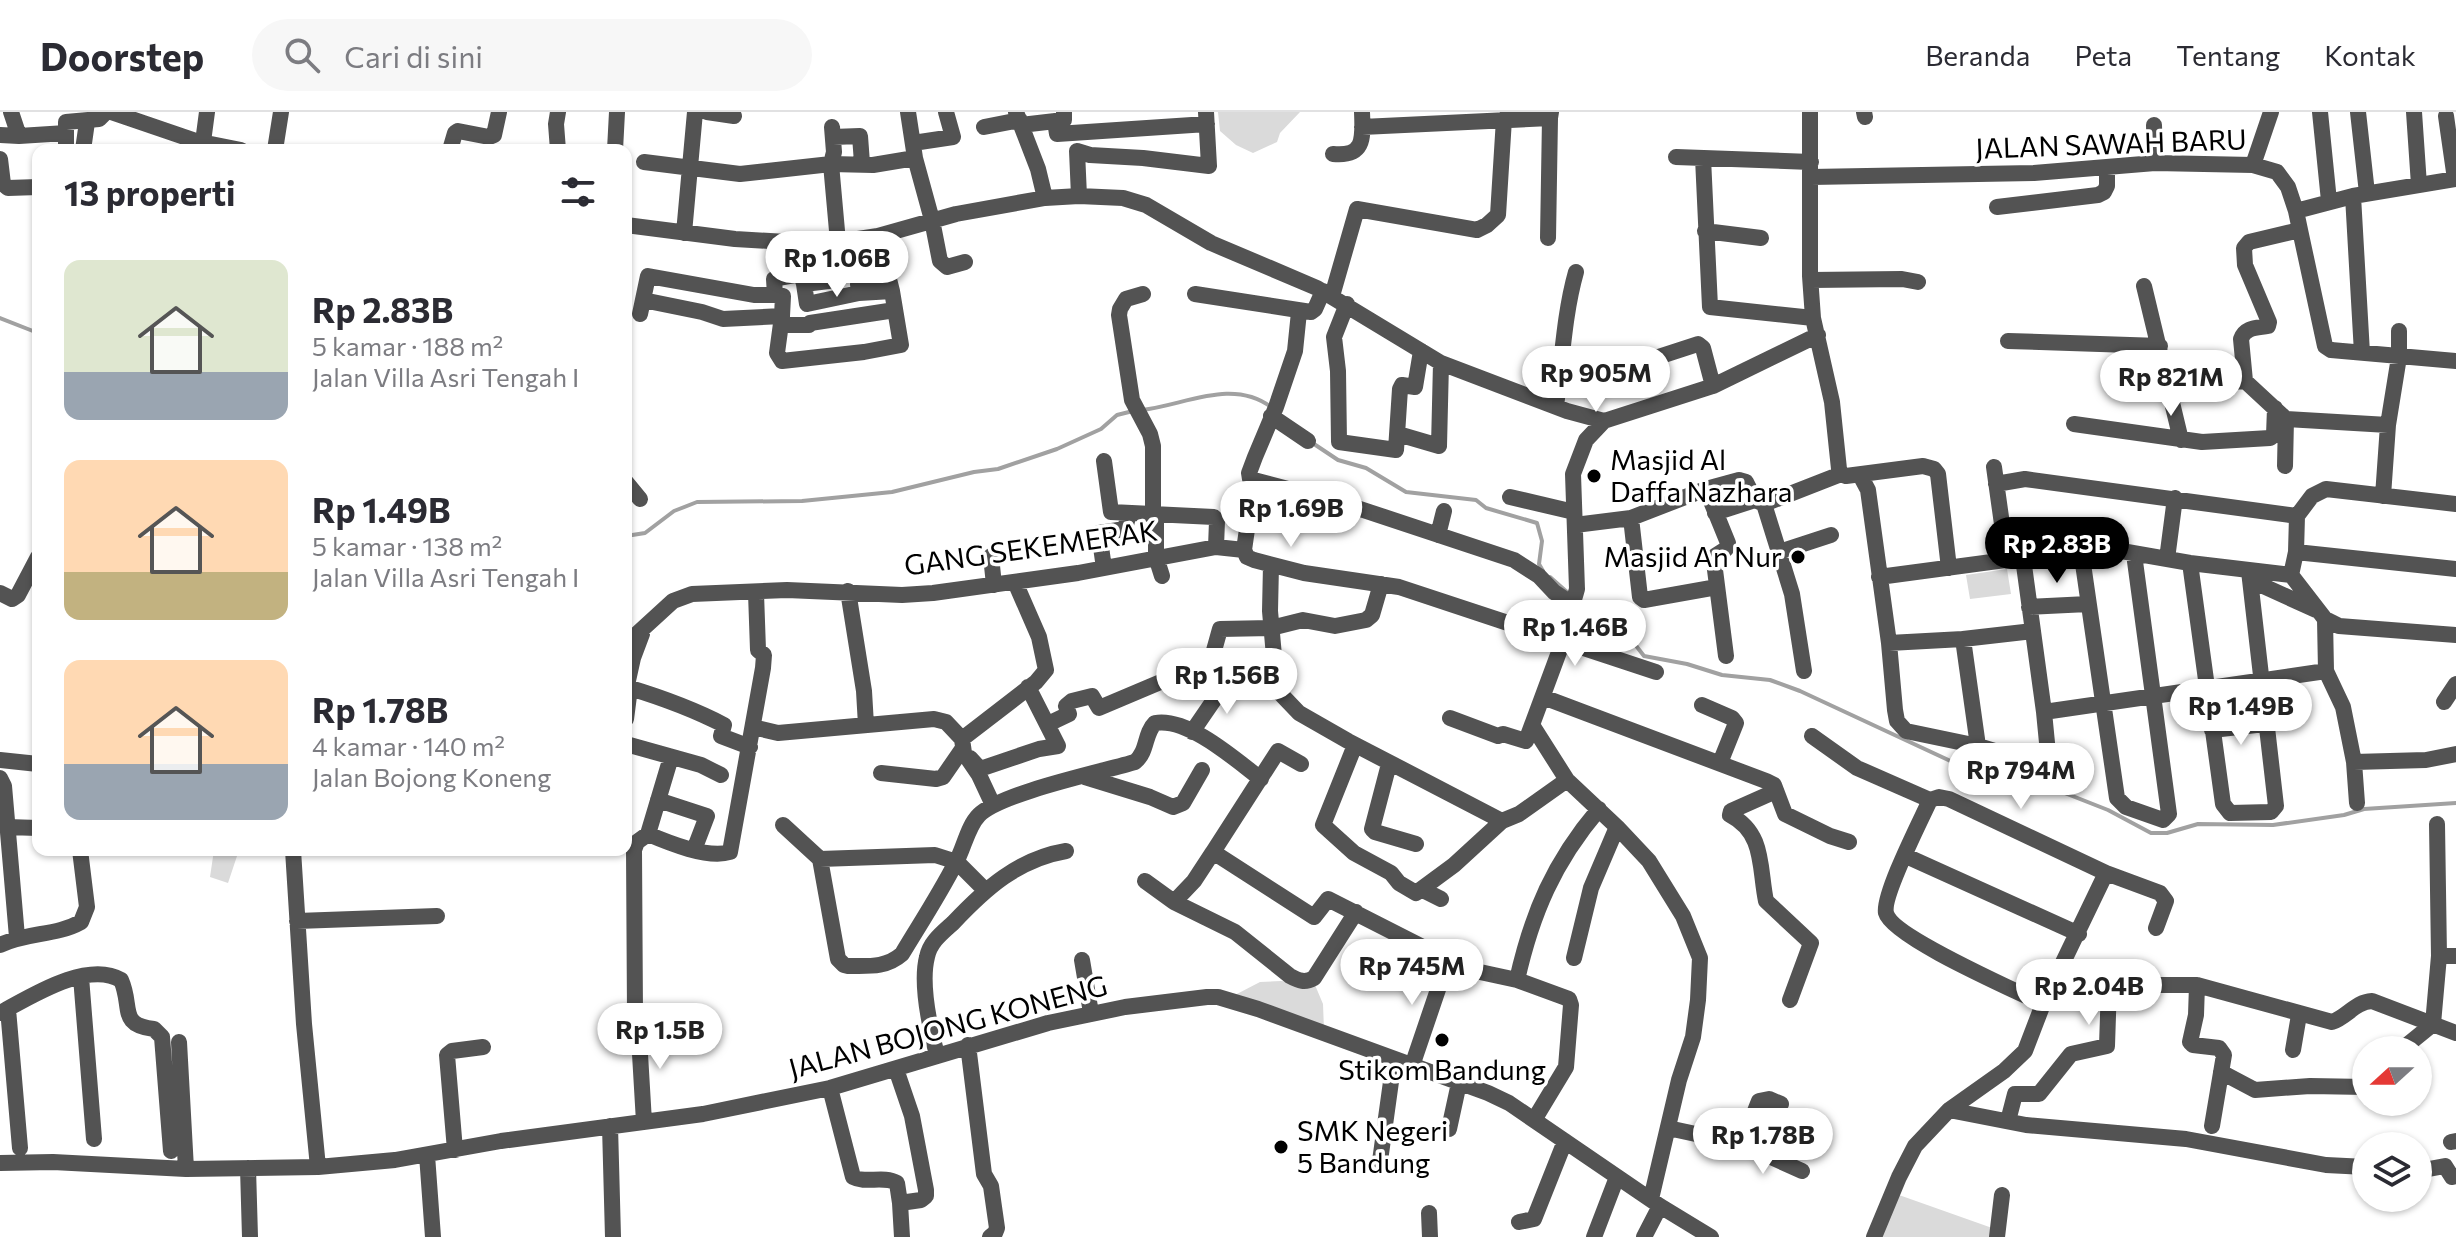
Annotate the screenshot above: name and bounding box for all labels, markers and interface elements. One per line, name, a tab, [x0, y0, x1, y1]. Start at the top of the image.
search box	[252, 19, 812, 91]
text: Doorstep	[40, 32, 204, 79]
icon: search	[280, 33, 324, 77]
text: Cari di sini	[344, 37, 483, 74]
text: Beranda	[1925, 38, 2030, 72]
text: Peta	[2074, 38, 2132, 72]
text: Tentang	[2176, 38, 2280, 72]
text: Kontak	[2324, 38, 2416, 72]
street label: JALAN SAWAH BARU	[1975, 121, 2247, 165]
icon: filters	[556, 170, 600, 214]
text: 13 properti	[64, 171, 236, 213]
pin: Rp 1.06B	[754, 231, 920, 299]
text: Rp 1.06B	[783, 241, 891, 272]
text: Rp 2.83B	[312, 288, 453, 330]
icon: home	[128, 292, 224, 388]
text: 5 kamar · 188 m²	[312, 330, 503, 361]
pin: Rp 905M	[1522, 346, 1670, 414]
pin: Rp 821M	[2097, 350, 2245, 418]
text: Rp 905M	[1540, 356, 1652, 387]
text: Rp 821M	[2118, 360, 2224, 391]
text: Jalan Villa Asri Tengah I	[312, 361, 579, 392]
place label: Masjid Al Daffa Nazhara	[1610, 442, 1792, 508]
marker: Masjid Al Daffa Nazhara	[1585, 467, 1603, 485]
pin: Rp 1.69B	[1208, 481, 1374, 549]
text: Rp 1.49B	[312, 488, 451, 530]
text: Rp 1.69B	[1238, 491, 1344, 522]
icon: home	[128, 492, 224, 588]
street label: GANG SEKEMERAK	[902, 512, 1160, 582]
pin: Rp 2.83B	[1974, 517, 2140, 585]
text: Rp 2.83B	[2003, 527, 2111, 558]
text: 5 kamar · 138 m²	[312, 530, 502, 561]
place label: Masjid An Nur	[1604, 539, 1782, 573]
marker: Masjid An Nur	[1789, 548, 1807, 566]
text: Jalan Villa Asri Tengah I	[312, 561, 579, 592]
pin: Rp 1.46B	[1492, 600, 1658, 668]
text: Rp 1.46B	[1522, 610, 1628, 641]
pin: Rp 1.56B	[1144, 648, 1310, 716]
text: Rp 1.56B	[1174, 658, 1280, 689]
pin: Rp 1.49B	[2158, 679, 2324, 747]
text: Rp 1.78B	[312, 688, 448, 730]
text: Rp 1.49B	[2188, 689, 2294, 720]
icon: home	[128, 692, 224, 788]
text: 4 kamar · 140 m²	[312, 730, 505, 761]
pin: Rp 794M	[1947, 743, 2095, 811]
text: Rp 794M	[1966, 753, 2076, 784]
text: Jalan Bojong Koneng	[312, 761, 551, 792]
pin: Rp 745M	[1338, 939, 1486, 1007]
text: Rp 745M	[1358, 949, 1466, 980]
pin: Rp 2.04B	[2006, 959, 2172, 1027]
street label: JALAN BOJONG KONENG	[785, 967, 1111, 1085]
text: Rp 2.04B	[2034, 969, 2144, 1000]
pin: Rp 1.5B	[586, 1003, 734, 1071]
text: Rp 1.5B	[615, 1013, 705, 1044]
marker: Stikom Bandung	[1433, 1031, 1451, 1049]
north arrow	[2352, 1036, 2432, 1116]
map controls	[2352, 1036, 2432, 1212]
place label: Stikom Bandung	[1338, 1052, 1546, 1086]
pin: Rp 1.78B	[1680, 1108, 1846, 1176]
place label: SMK Negeri 5 Bandung	[1297, 1113, 1448, 1179]
text: Rp 1.78B	[1711, 1118, 1815, 1149]
button: layers	[2352, 1132, 2432, 1212]
marker: SMK Negeri 5 Bandung	[1272, 1138, 1290, 1156]

